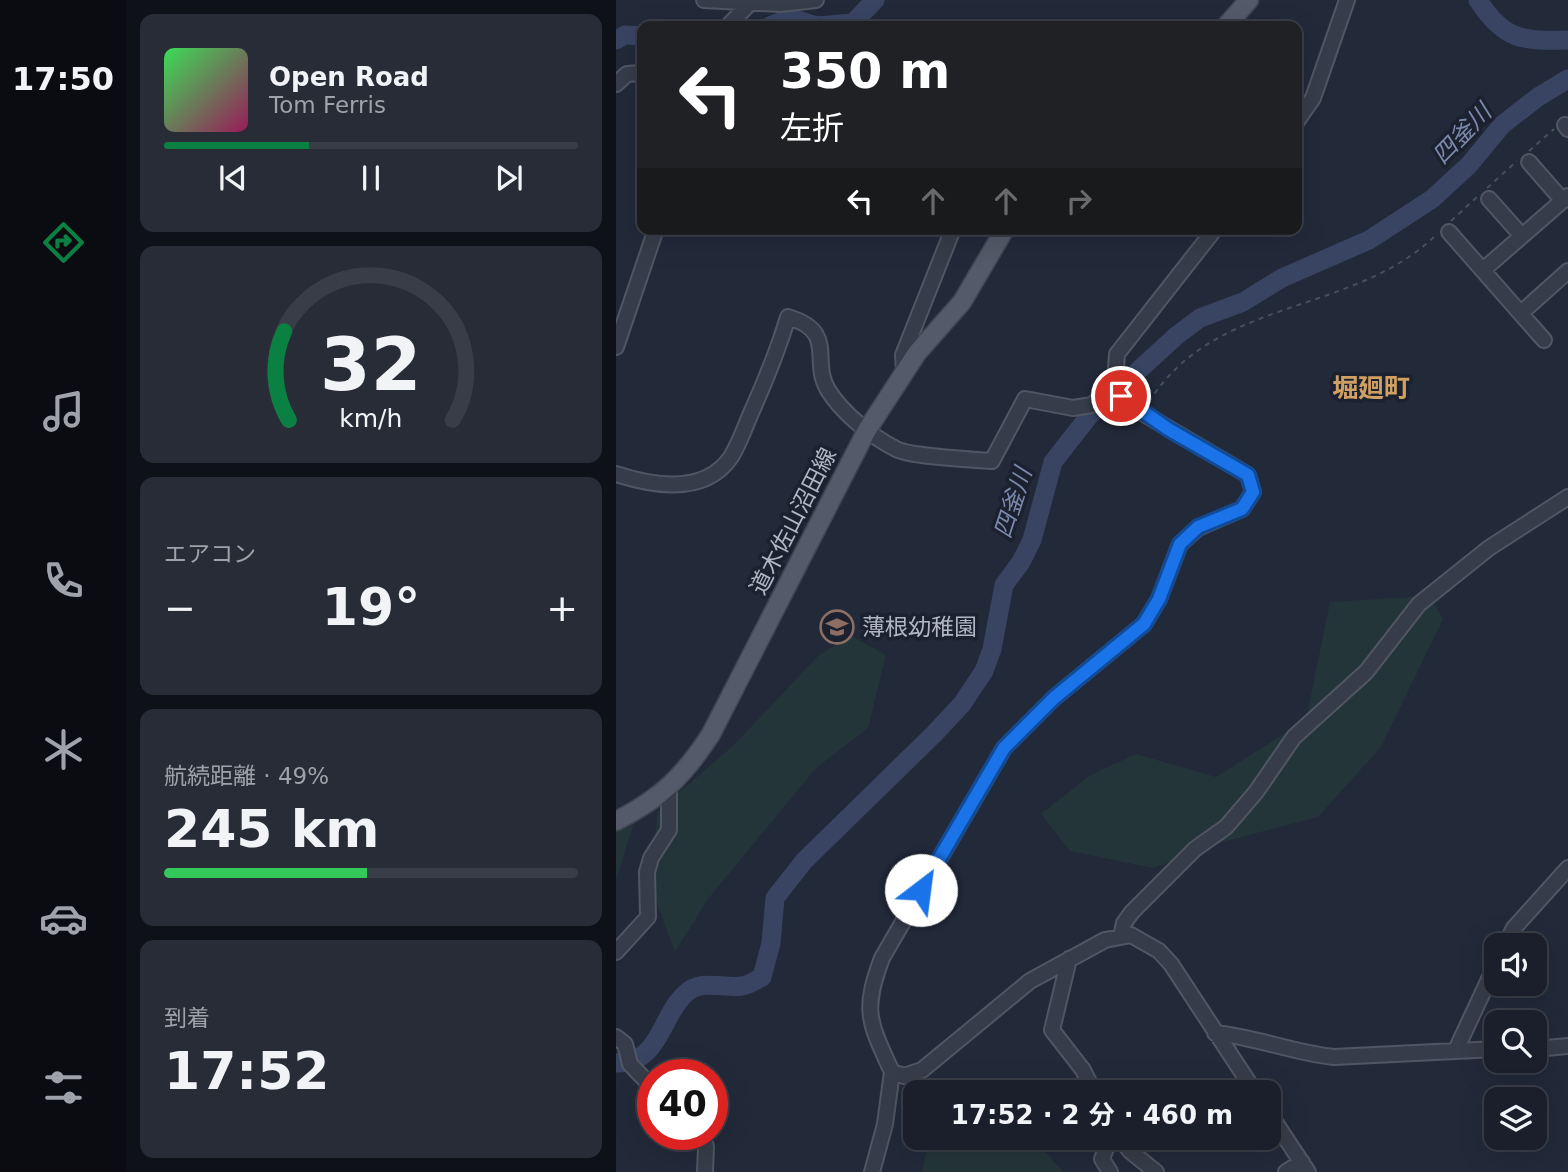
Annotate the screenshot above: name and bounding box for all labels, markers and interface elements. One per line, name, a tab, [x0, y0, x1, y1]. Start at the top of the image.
text: 350 m	[780, 43, 950, 100]
icon: left	[665, 49, 756, 140]
text: 17:50	[12, 60, 114, 98]
text: Open Road	[269, 62, 429, 92]
text: Tom Ferris	[269, 92, 386, 118]
water label: 四釜川	[1427, 96, 1499, 170]
text: 左折	[780, 109, 844, 147]
icon: previous	[214, 159, 252, 197]
icon: pause	[352, 159, 390, 197]
icon: next	[490, 159, 528, 197]
icon: left	[841, 182, 879, 220]
icon: ahead	[914, 182, 952, 220]
icon: ahead	[987, 182, 1025, 220]
icon: right	[1060, 182, 1098, 220]
icon: directions	[39, 218, 88, 267]
text: 32	[320, 323, 422, 408]
pin	[1091, 366, 1151, 426]
district label: 堀廻町	[1332, 373, 1410, 403]
icon: arrive	[1102, 377, 1140, 415]
icon: music	[39, 387, 88, 436]
text: km/h	[339, 404, 403, 433]
street label: 道木佐山沼田線	[745, 443, 841, 599]
water label: 四釜川	[989, 462, 1038, 542]
text: エアコン	[164, 541, 256, 567]
icon: phone	[39, 556, 88, 605]
text: 19°	[322, 577, 420, 637]
text: −	[164, 586, 196, 630]
text: +	[546, 586, 578, 630]
school or university icon: 薄根幼稚園	[818, 608, 856, 646]
place label: 薄根幼稚園	[862, 614, 977, 640]
icon: climate	[39, 725, 88, 774]
text: 航続距離 · 49%	[164, 763, 329, 789]
text: 245 km	[164, 799, 379, 859]
position arrow	[884, 853, 958, 927]
icon: car	[39, 894, 88, 943]
map controls	[1484, 933, 1547, 1150]
button: sound	[1484, 933, 1547, 996]
text: 到着	[164, 1005, 210, 1031]
button: search	[1484, 1010, 1547, 1073]
text: 17:52	[164, 1041, 330, 1101]
speed limit sign: 40	[637, 1059, 728, 1150]
icon: filters	[39, 1063, 88, 1112]
button: layers	[1484, 1087, 1547, 1150]
text: 17:52 · 2 分 · 460 m	[951, 1100, 1233, 1130]

